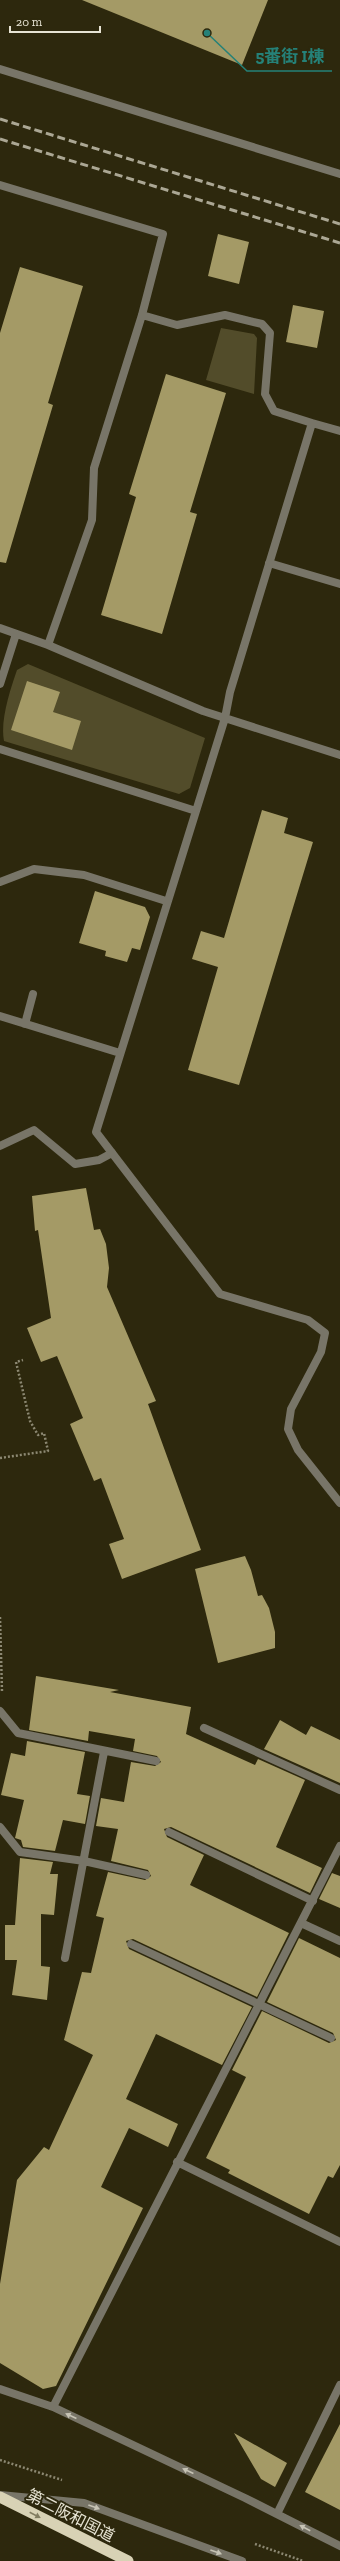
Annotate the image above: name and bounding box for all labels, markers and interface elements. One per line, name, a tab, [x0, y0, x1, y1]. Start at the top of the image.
scale bar	[10, 8, 100, 34]
text: 20 m	[16, 15, 43, 29]
callout: 5番街 I棟	[247, 42, 332, 71]
text: 5番街 I棟	[255, 46, 325, 66]
one-way arrow	[65, 2413, 76, 2419]
one-way arrow	[183, 2468, 194, 2474]
street label: 第二阪和国道	[24, 2485, 118, 2546]
one-way arrow	[88, 2504, 100, 2510]
one-way arrow	[29, 2511, 41, 2518]
one-way arrow	[300, 2524, 311, 2531]
one-way arrow	[210, 2549, 222, 2555]

